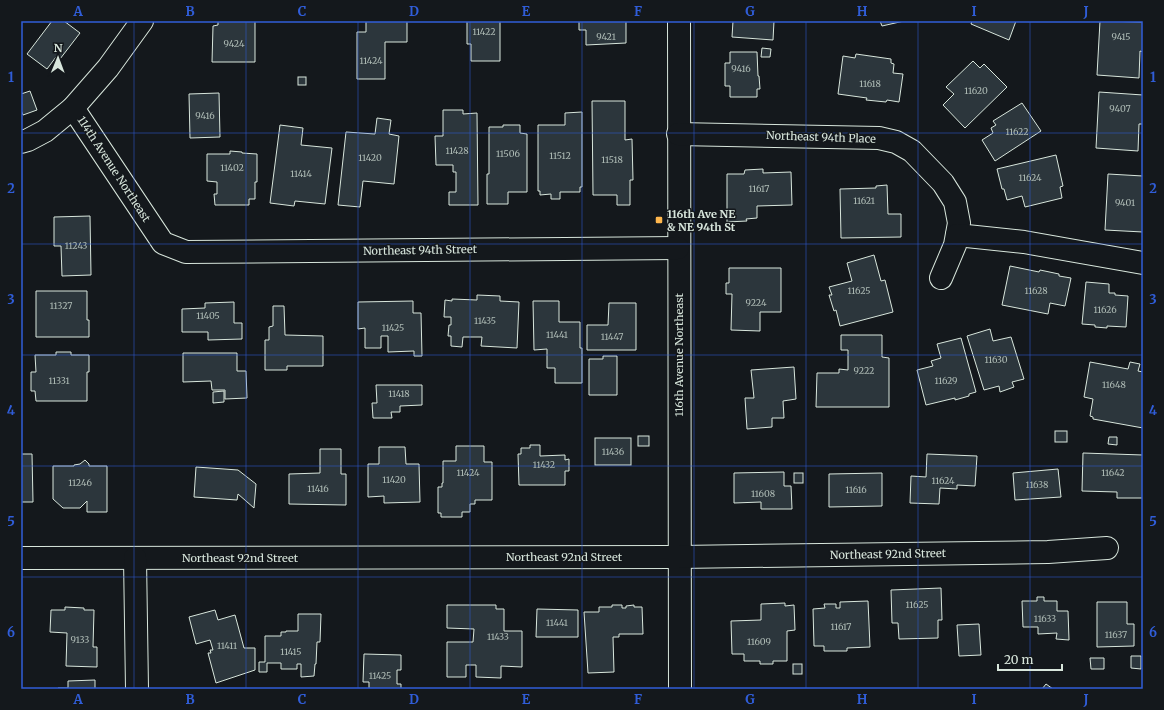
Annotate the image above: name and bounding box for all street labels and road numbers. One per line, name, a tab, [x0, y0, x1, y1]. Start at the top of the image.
street label: 114th Avenue Northeast	[74, 113, 154, 225]
street label: Northeast 94th Place	[766, 128, 876, 146]
street label: Northeast 94th Street	[363, 242, 478, 258]
street label: 116th Avenue Northeast	[672, 292, 686, 417]
street label: Northeast 92nd Street	[830, 546, 947, 562]
street label: Northeast 92nd Street	[506, 550, 623, 564]
street label: Northeast 92nd Street	[182, 551, 299, 565]

